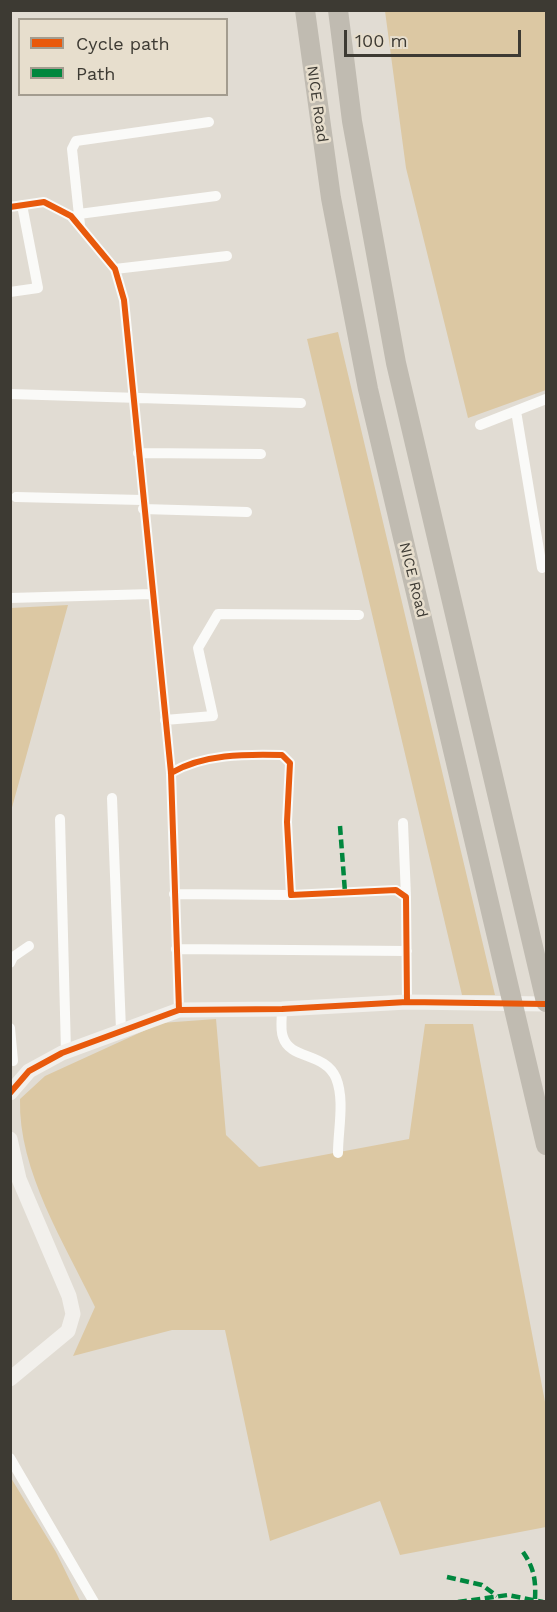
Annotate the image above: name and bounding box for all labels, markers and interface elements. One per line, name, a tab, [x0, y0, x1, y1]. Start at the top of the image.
legend	[18, 18, 228, 96]
scale bar	[347, 18, 524, 56]
text: 100 m	[355, 30, 408, 51]
text: Cycle path	[76, 33, 170, 54]
text: Path	[76, 63, 116, 84]
street label: NICE Road	[303, 65, 331, 143]
street label: NICE Road	[395, 540, 431, 620]

